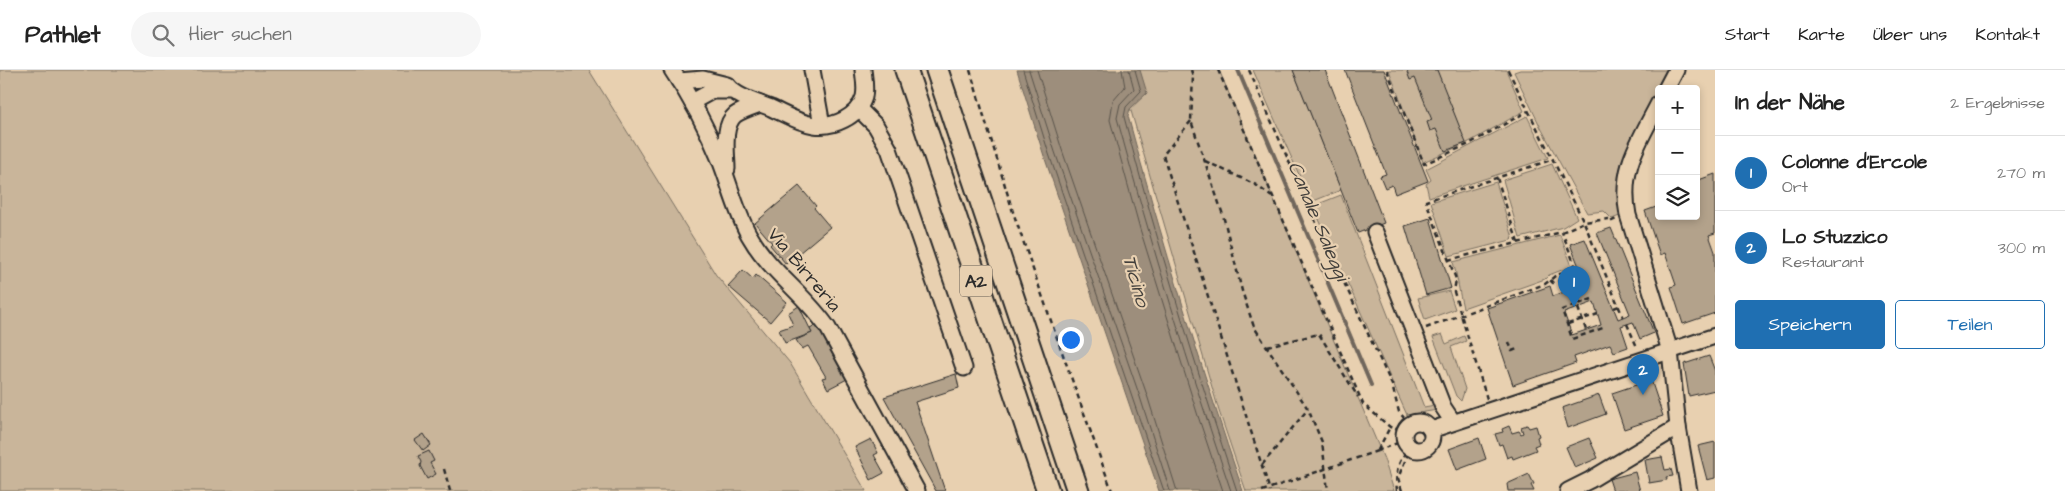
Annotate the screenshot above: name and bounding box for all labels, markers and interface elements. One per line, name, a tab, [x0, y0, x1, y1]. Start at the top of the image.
search box	[131, 12, 481, 57]
text: Pathlet	[25, 18, 101, 52]
icon: search	[149, 21, 177, 49]
text: Hier suchen	[189, 21, 292, 48]
text: Start	[1725, 22, 1770, 47]
text: Karte	[1798, 22, 1845, 47]
text: Über uns	[1873, 22, 1947, 47]
text: Kontakt	[1975, 22, 2040, 47]
map controls	[1655, 85, 1700, 220]
button: +	[1655, 85, 1700, 130]
text: In der Nähe	[1735, 88, 1845, 117]
text: 2 Ergebnisse	[1950, 92, 2045, 114]
button: −	[1655, 130, 1700, 175]
text: Colonne d'Ercole	[1782, 149, 1927, 176]
water label: Canale Saleggi	[1279, 157, 1357, 288]
text: 1	[1750, 162, 1752, 184]
text: 270 m	[1997, 162, 2045, 184]
button: layers	[1655, 175, 1700, 220]
text: Ort	[1782, 176, 1808, 198]
street label: Via Birreria	[761, 222, 848, 318]
text: Lo Stuzzico	[1782, 224, 1887, 251]
text: 2	[1746, 237, 1756, 259]
text: 300 m	[1998, 237, 2045, 259]
text: Restaurant	[1782, 251, 1864, 273]
water label: Ticino	[1115, 252, 1157, 312]
road number: A2	[960, 266, 992, 297]
pin: 1	[1558, 266, 1590, 307]
button: Speichern	[1735, 300, 1885, 349]
button: Teilen	[1895, 300, 2045, 349]
your location	[1058, 327, 1084, 353]
pin: 2	[1627, 354, 1659, 395]

